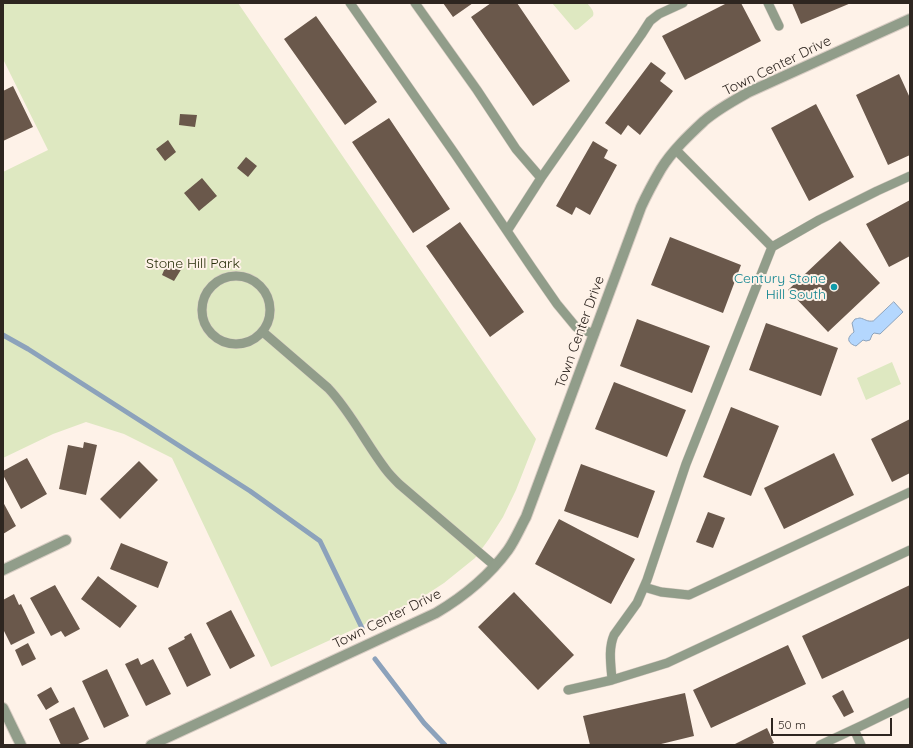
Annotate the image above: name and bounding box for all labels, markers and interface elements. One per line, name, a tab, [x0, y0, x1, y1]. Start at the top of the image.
street label: Town Center Drive	[720, 33, 834, 99]
park label: Stone Hill Park	[146, 256, 240, 272]
place label: Century Stone Hill South	[734, 271, 826, 304]
street label: Town Center Drive	[552, 274, 608, 390]
marker: Century Stone Hill South	[829, 282, 839, 292]
street label: Town Center Drive	[330, 586, 444, 652]
scale bar	[773, 710, 894, 736]
text: 50 m	[778, 717, 806, 732]

